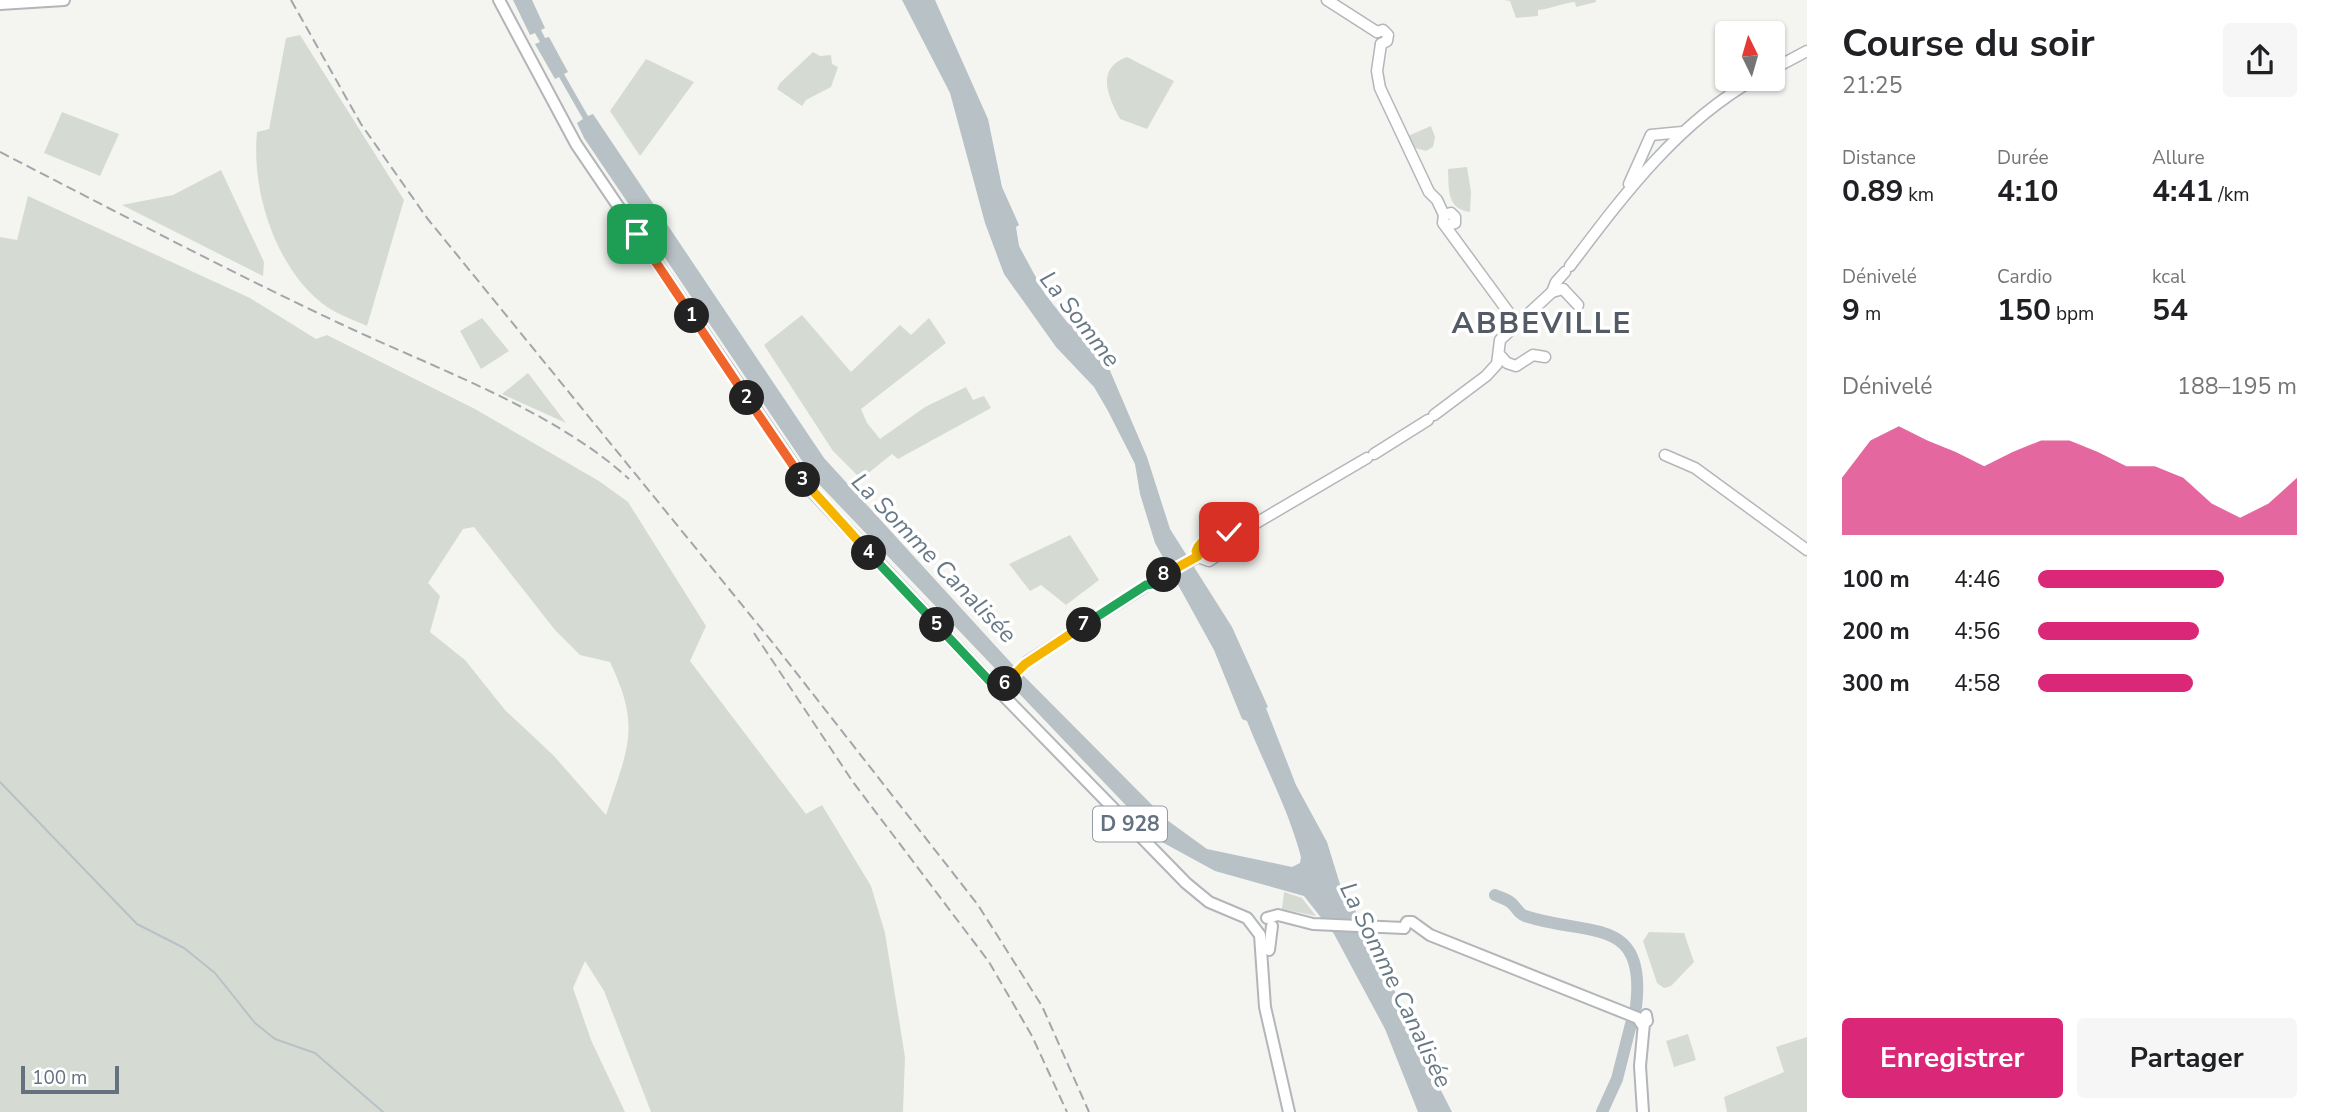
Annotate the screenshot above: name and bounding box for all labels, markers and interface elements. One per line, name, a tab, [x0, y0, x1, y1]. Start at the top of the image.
text: Course du soir	[1842, 18, 2095, 69]
north arrow	[1715, 21, 1785, 91]
map controls	[1715, 21, 1785, 91]
button: share	[2223, 23, 2297, 97]
text: 21:25	[1842, 70, 1902, 101]
text: Distance	[1842, 145, 1916, 171]
text: Durée	[1997, 145, 2049, 171]
text: Allure	[2152, 145, 2205, 171]
text: 0.89	[1842, 171, 1903, 212]
text: 4:10	[1997, 171, 2058, 212]
text: 4:41	[2152, 171, 2213, 212]
text: km	[1903, 182, 1934, 208]
text: /km	[2213, 182, 2249, 208]
pin	[607, 204, 667, 264]
icon: arrive	[618, 215, 656, 253]
water label: La Somme	[1032, 264, 1128, 374]
text: Dénivelé	[1842, 264, 1917, 290]
text: Cardio	[1997, 264, 2052, 290]
text: kcal	[2152, 264, 2186, 290]
text: 9	[1842, 290, 1860, 331]
text: 150	[1997, 290, 2051, 331]
text: 54	[2152, 290, 2188, 331]
pin: 1	[674, 298, 710, 334]
text: m	[1860, 301, 1881, 327]
text: bpm	[2051, 301, 2094, 327]
text: 1	[686, 302, 697, 328]
district label: ABBEVILLE	[1452, 303, 1632, 344]
text: Dénivelé	[1842, 371, 1933, 402]
text: 188–195 m	[2177, 371, 2297, 402]
pin: 2	[730, 380, 764, 416]
text: 2	[741, 384, 752, 410]
pin: 3	[786, 462, 820, 498]
text: 3	[797, 466, 808, 492]
water label: La Somme Canalisée	[844, 466, 1024, 650]
pin	[1199, 502, 1259, 562]
icon: check	[1210, 513, 1248, 551]
pin: 4	[852, 536, 886, 570]
text: 4	[863, 539, 874, 565]
pin: 8	[1146, 558, 1182, 592]
text: 8	[1158, 561, 1169, 587]
text: 100 m	[1842, 564, 1910, 595]
text: 4:46	[1954, 564, 2001, 595]
pin: 5	[920, 608, 954, 642]
pin: 7	[1066, 608, 1102, 642]
text: 5	[931, 611, 942, 637]
text: 7	[1078, 611, 1089, 637]
text: 200 m	[1842, 616, 1910, 647]
text: 4:56	[1954, 616, 2001, 647]
pin: 6	[988, 666, 1023, 702]
text: 300 m	[1842, 668, 1910, 699]
text: 4:58	[1954, 668, 2001, 699]
text: 6	[999, 670, 1010, 696]
road number: D 928	[1093, 806, 1167, 842]
water label: La Somme Canalisée	[1332, 877, 1460, 1093]
button: Enregistrer	[1842, 1018, 2063, 1098]
button: Partager	[2077, 1018, 2297, 1098]
scale bar	[21, 1063, 119, 1095]
text: 100 m	[32, 1065, 87, 1091]

